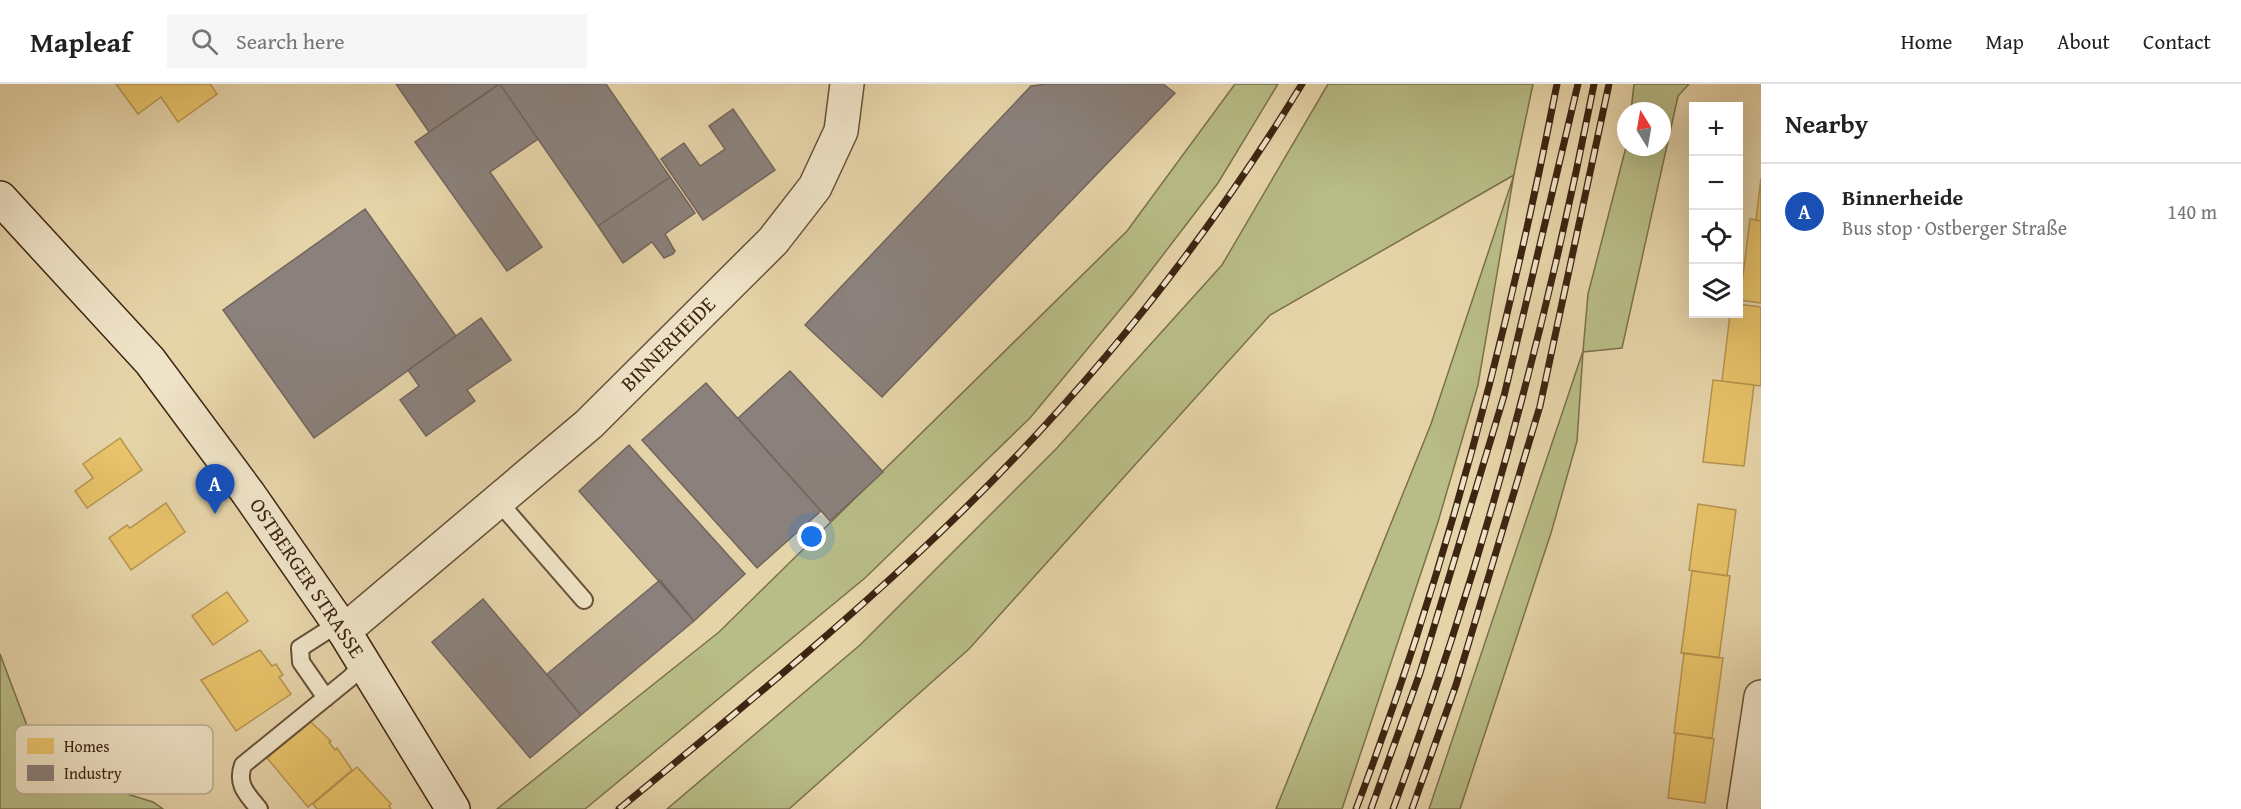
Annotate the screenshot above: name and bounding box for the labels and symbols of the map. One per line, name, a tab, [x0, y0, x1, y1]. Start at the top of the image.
north arrow	[1617, 102, 1671, 156]
street label: BINNERHEIDE	[613, 289, 722, 398]
pin: A	[196, 464, 234, 514]
street label: OSTBERGER STRASSE	[242, 491, 373, 664]
your location	[797, 522, 826, 551]
legend	[15, 725, 213, 794]
text: Homes	[64, 734, 110, 758]
text: Industry	[64, 761, 122, 785]

